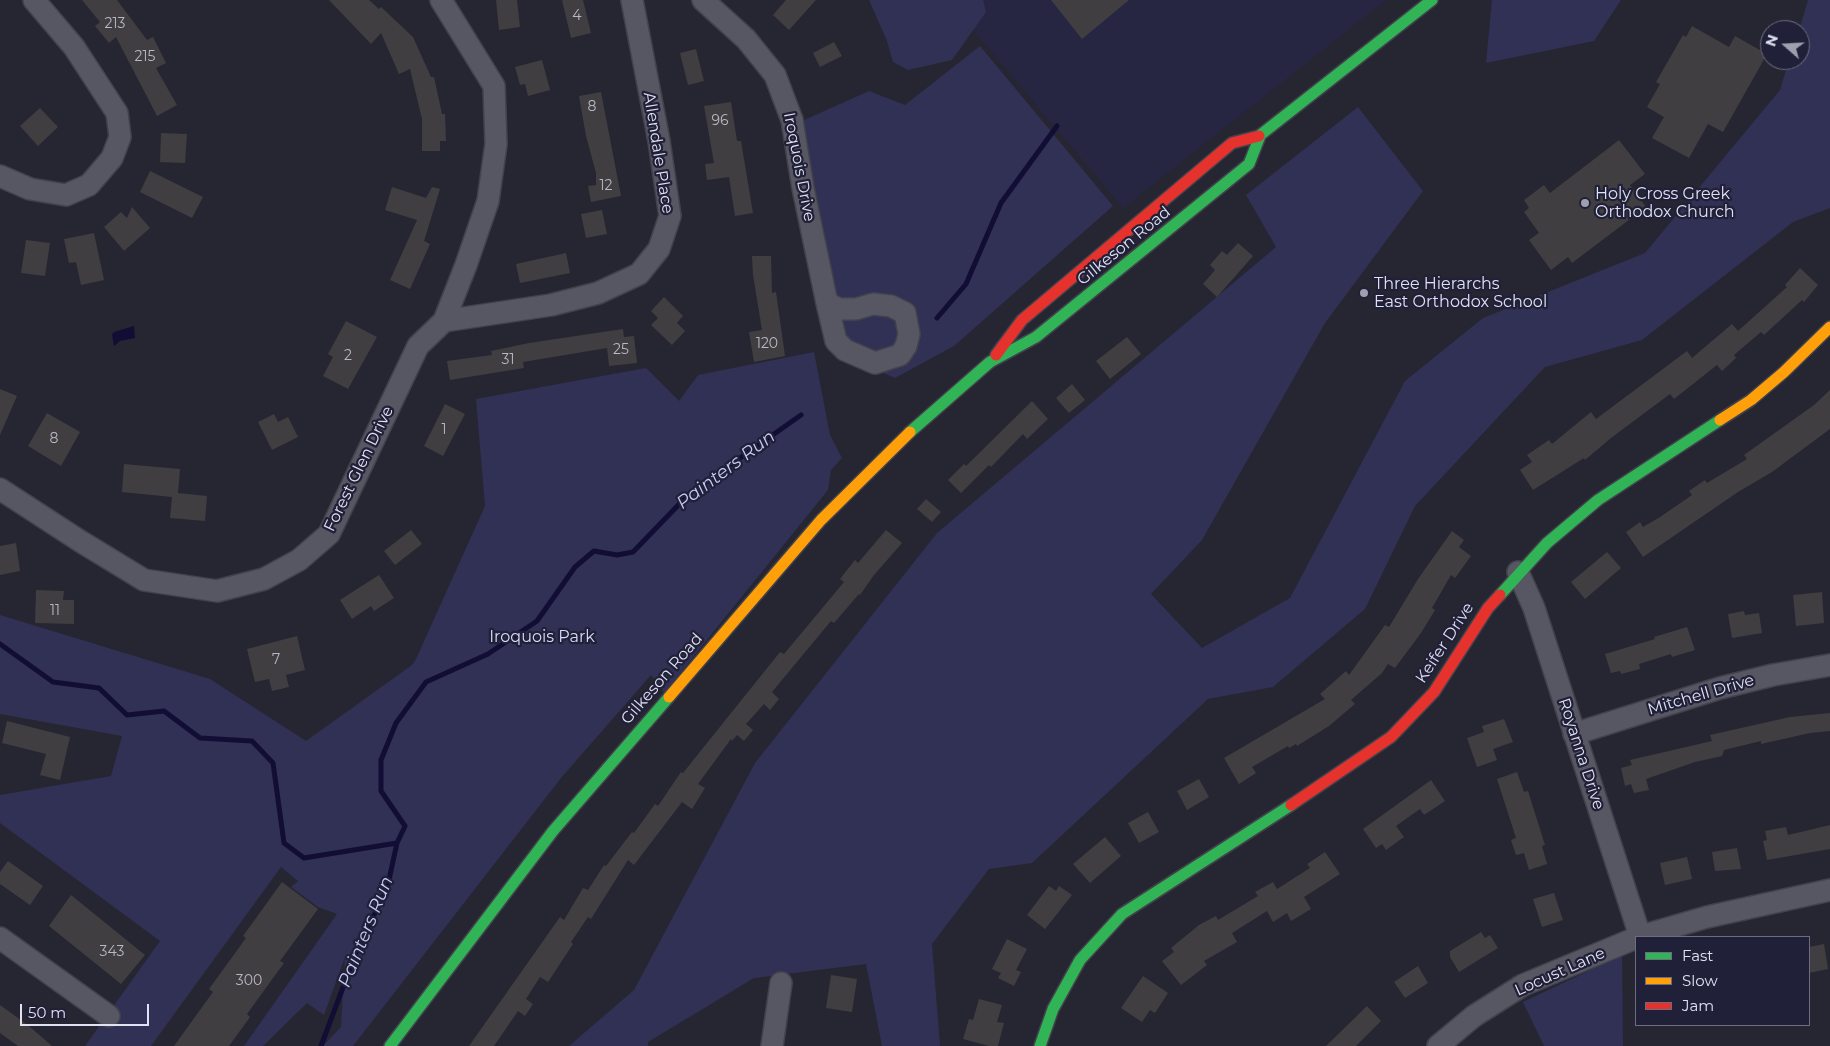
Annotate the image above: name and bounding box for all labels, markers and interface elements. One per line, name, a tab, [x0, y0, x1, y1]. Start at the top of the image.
house number: 4	[572, 8, 582, 24]
house number: 213	[105, 16, 125, 32]
north arrow	[1760, 20, 1810, 70]
text: N	[1761, 32, 1782, 49]
house number: 215	[135, 49, 155, 65]
street label: Allendale Place	[639, 91, 677, 215]
house number: 8	[588, 99, 596, 115]
street label: Iroquois Drive	[779, 111, 819, 223]
house number: 96	[711, 113, 729, 129]
house number: 12	[599, 178, 613, 194]
place label: Holy Cross Greek Orthodox Church	[1595, 184, 1735, 222]
marker: Holy Cross Greek Orthodox Church	[1579, 197, 1591, 209]
street label: Gilkeson Road	[1073, 202, 1175, 290]
place label: Three Hierarchs East Orthodox School	[1374, 274, 1547, 312]
marker: Three Hierarchs East Orthodox School	[1358, 287, 1370, 299]
house number: 120	[756, 336, 778, 352]
house number: 25	[613, 342, 629, 358]
house number: 2	[344, 348, 352, 364]
house number: 31	[502, 352, 514, 368]
street label: Forest Glen Drive	[320, 403, 398, 535]
house number: 1	[441, 422, 447, 438]
water label: Painters Run	[672, 426, 780, 514]
house number: 8	[50, 431, 58, 447]
street label: Keifer Drive	[1412, 599, 1478, 687]
house number: 11	[50, 603, 60, 619]
park label: Iroquois Park	[489, 627, 595, 647]
street label: Gilkeson Road	[617, 629, 707, 729]
house number: 7	[272, 652, 280, 668]
street label: Mitchell Drive	[1646, 671, 1756, 719]
street label: Royanna Drive	[1554, 696, 1608, 812]
water label: Painters Run	[334, 873, 398, 991]
legend	[1635, 936, 1810, 1026]
house number: 343	[100, 944, 124, 960]
street label: Locust Lane	[1512, 944, 1608, 1000]
text: Fast	[1682, 946, 1713, 965]
text: Slow	[1682, 971, 1718, 990]
house number: 300	[236, 973, 262, 989]
scale bar	[22, 994, 151, 1026]
text: Jam	[1682, 996, 1714, 1015]
text: 50 m	[28, 1003, 66, 1022]

